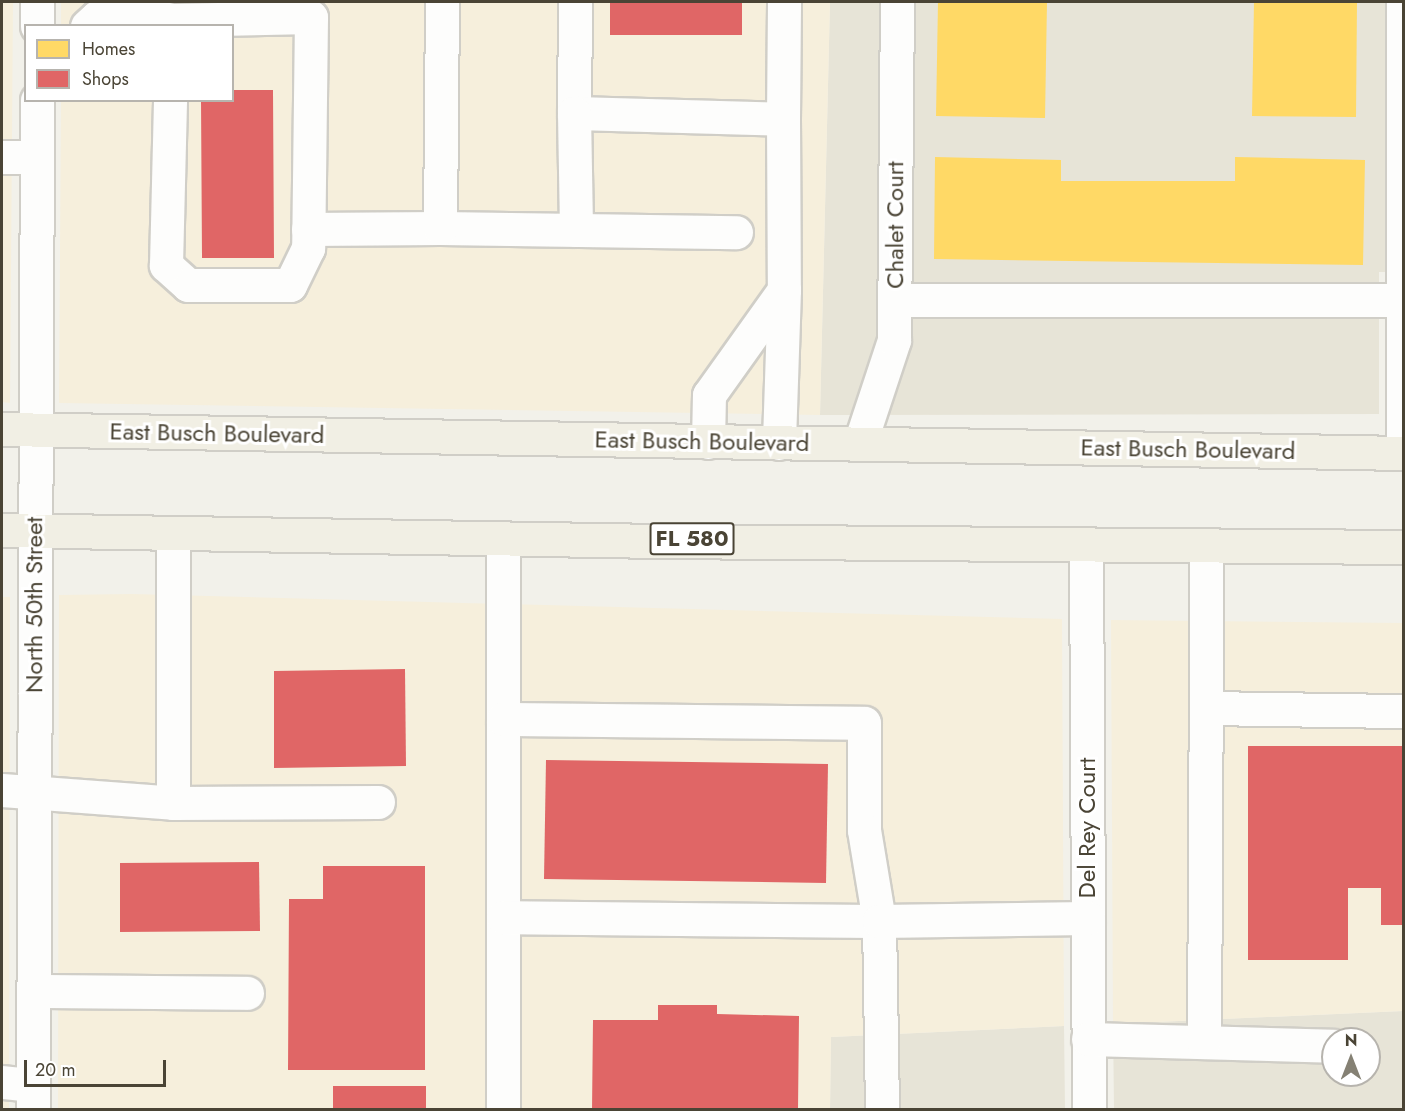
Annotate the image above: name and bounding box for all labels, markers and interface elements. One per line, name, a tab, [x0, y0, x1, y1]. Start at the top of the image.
legend	[24, 24, 234, 102]
text: Homes	[82, 36, 135, 62]
text: Shops	[82, 66, 129, 92]
street label: Chalet Court	[881, 161, 909, 289]
street label: East Busch Boulevard	[109, 417, 325, 449]
street label: East Busch Boulevard	[594, 425, 810, 457]
street label: East Busch Boulevard	[1080, 433, 1296, 465]
street label: North 50th Street	[20, 517, 48, 693]
road number: FL 580	[648, 520, 736, 558]
street label: Del Rey Court	[1073, 758, 1101, 898]
north arrow	[1321, 1027, 1381, 1087]
text: N	[1345, 1029, 1357, 1052]
scale bar	[27, 1048, 170, 1086]
text: 20 m	[35, 1057, 75, 1083]

